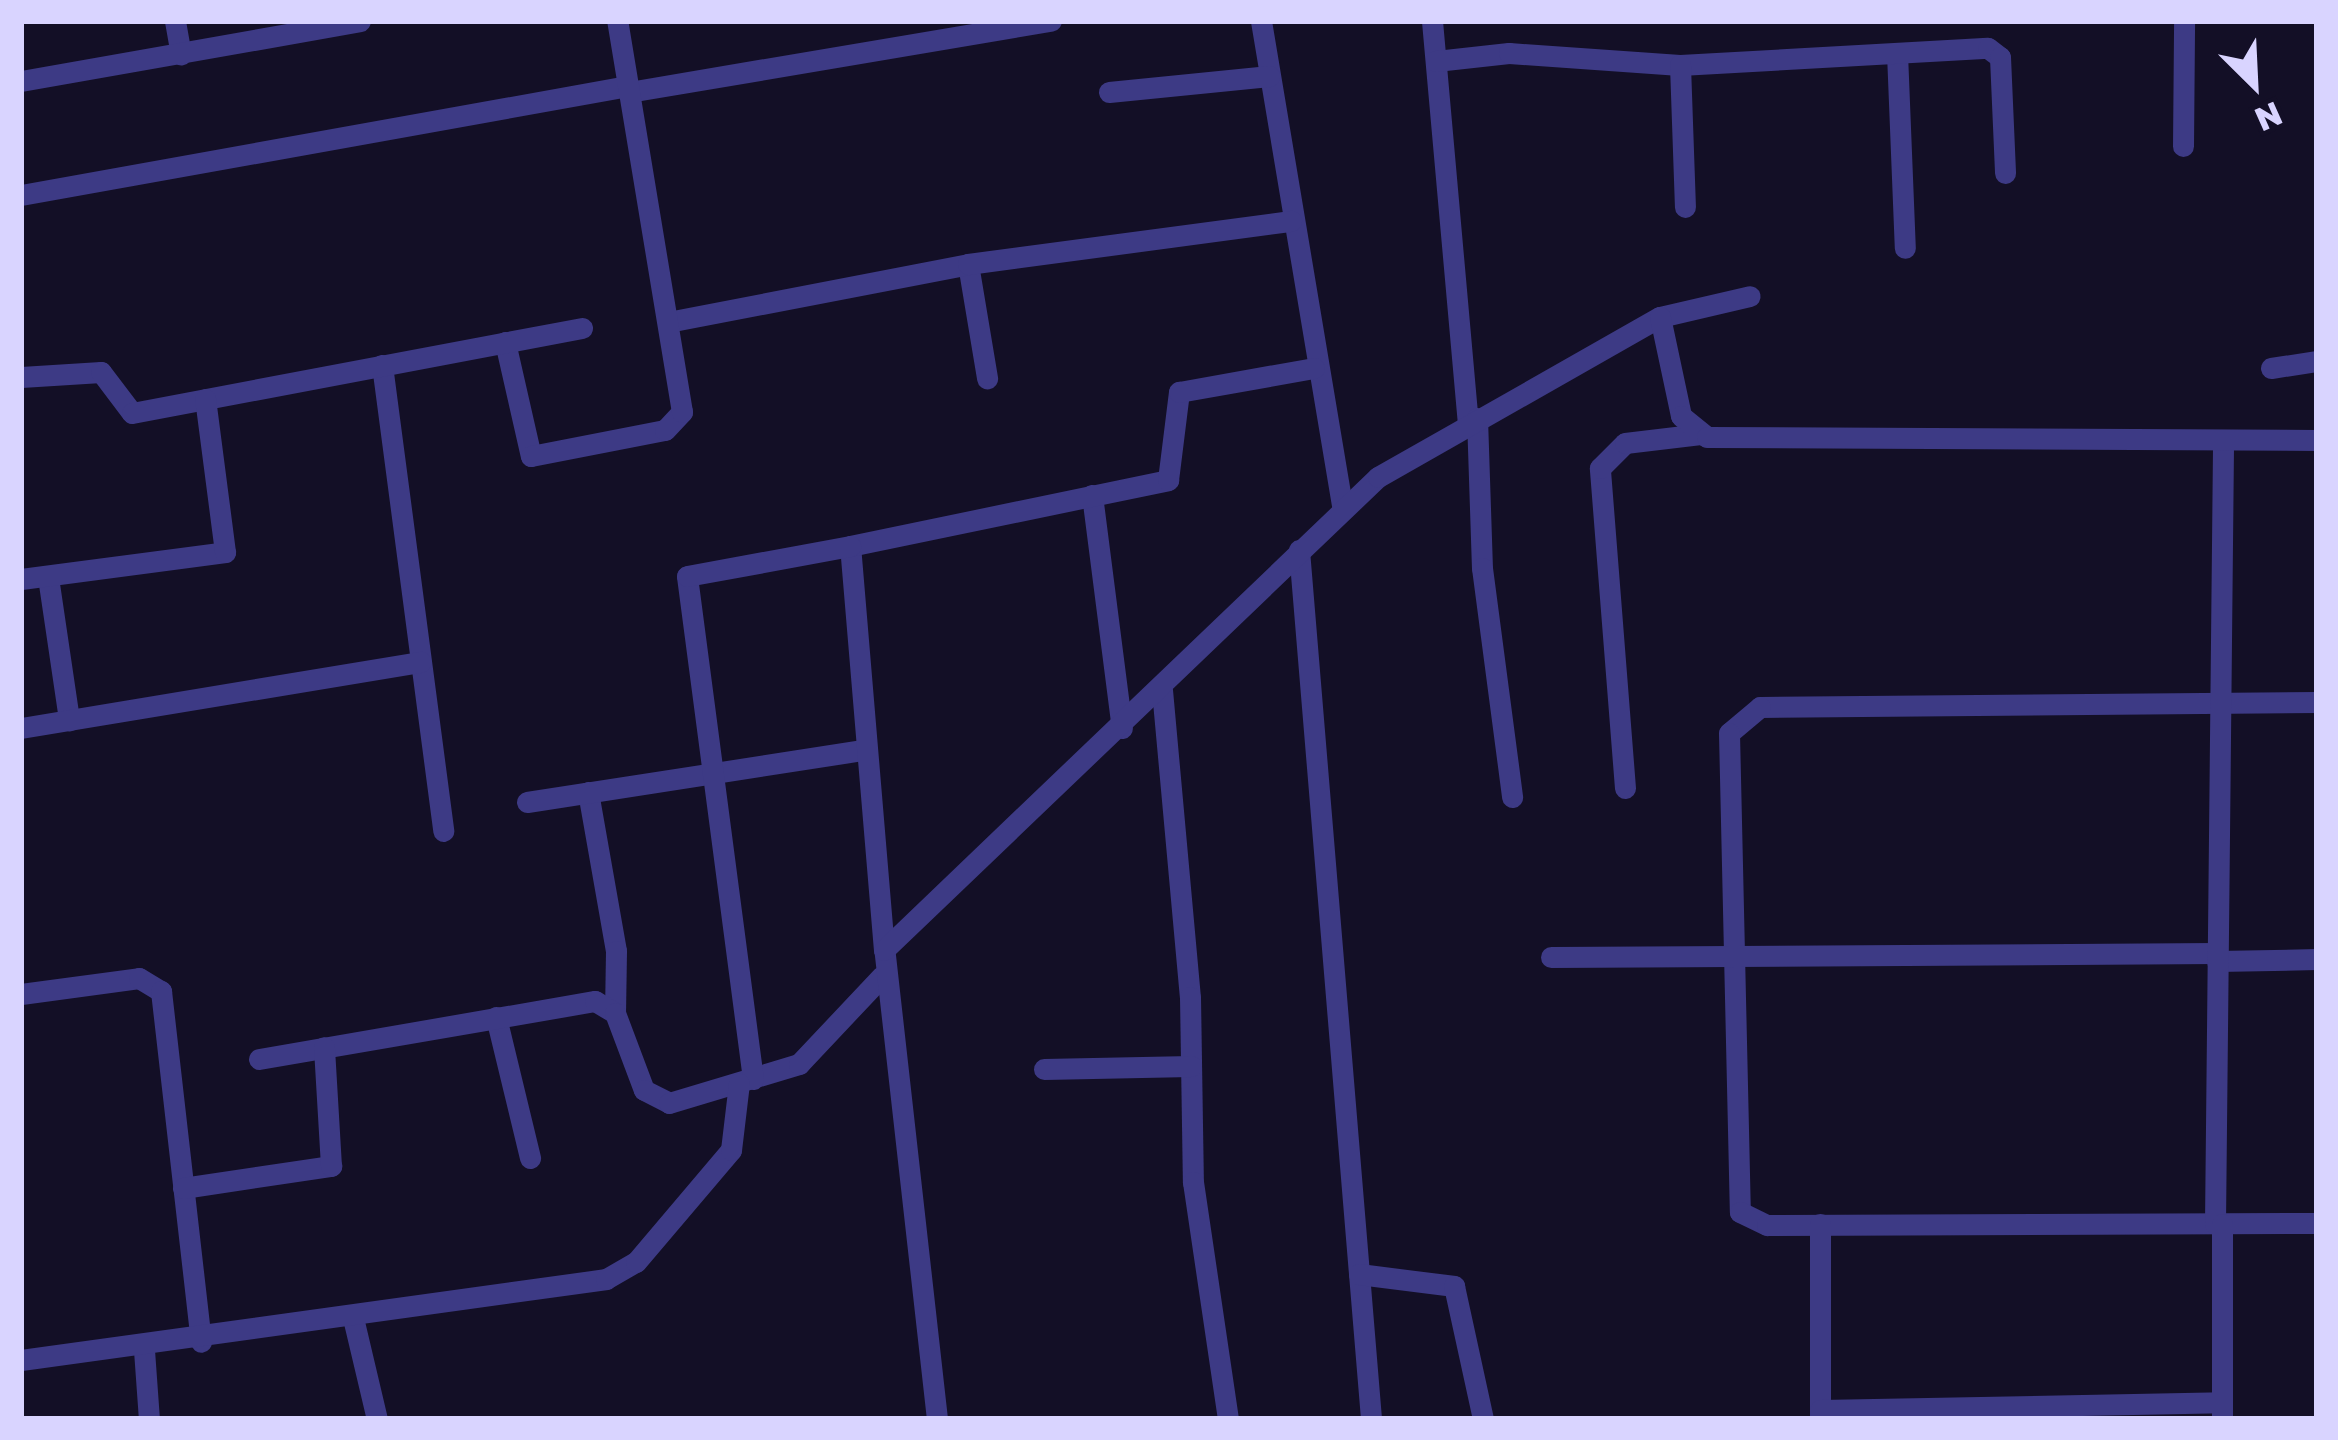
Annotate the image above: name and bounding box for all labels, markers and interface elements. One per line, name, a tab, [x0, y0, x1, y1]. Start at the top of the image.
north arrow	[2194, 24, 2314, 144]
text: N	[2249, 94, 2288, 140]

